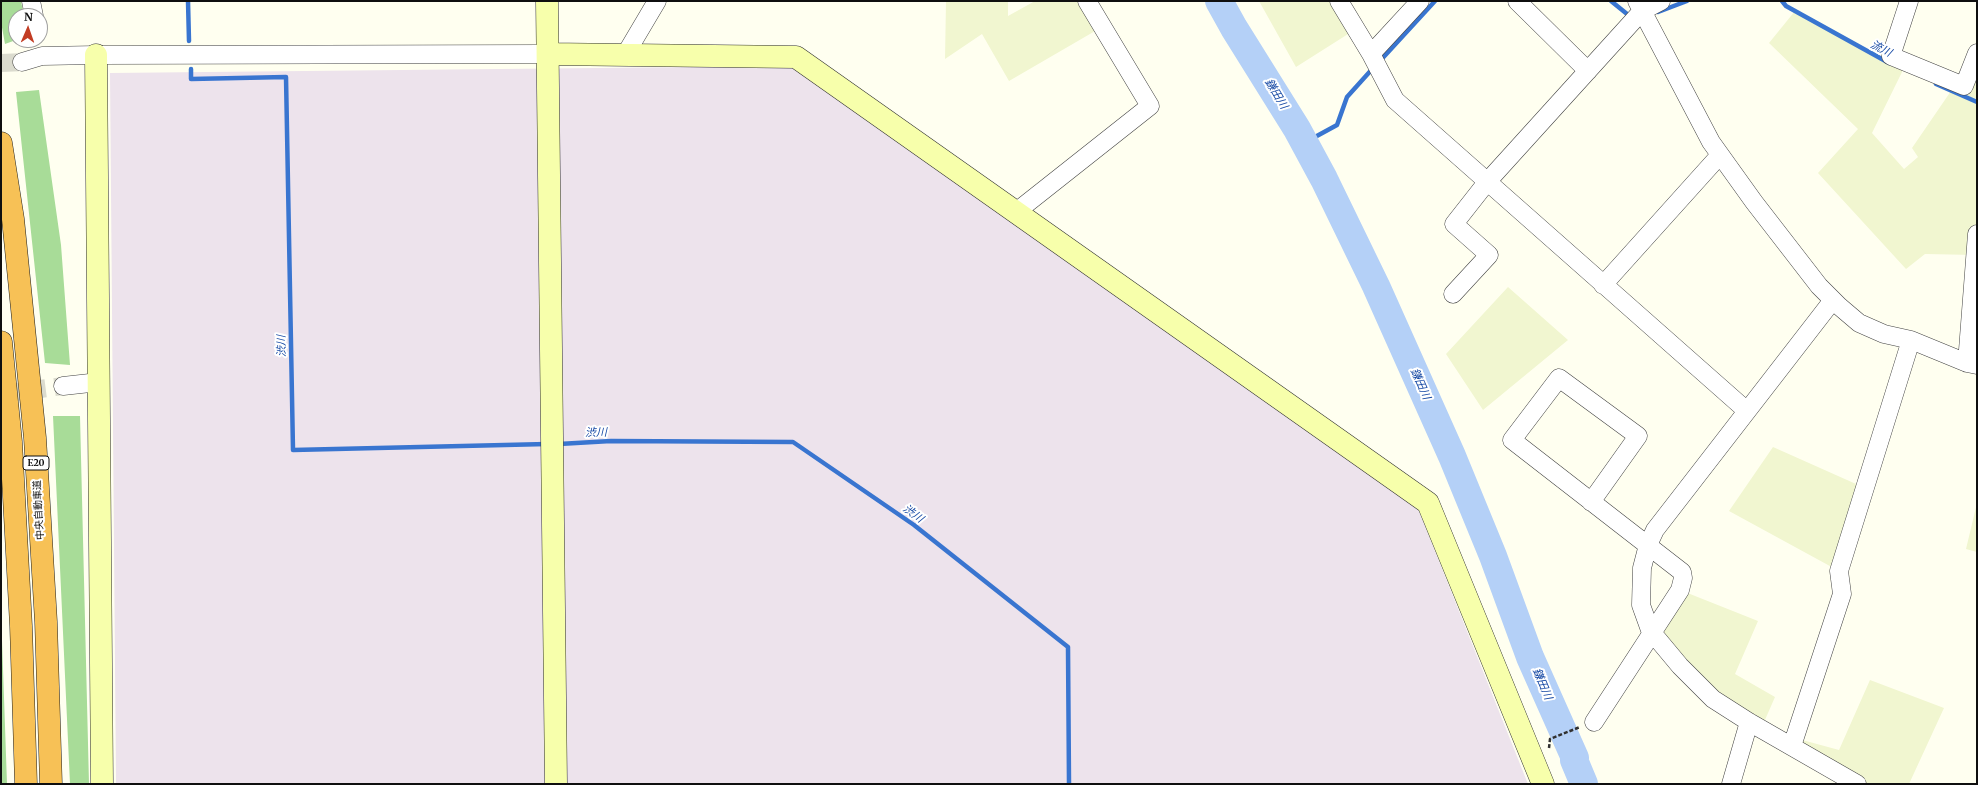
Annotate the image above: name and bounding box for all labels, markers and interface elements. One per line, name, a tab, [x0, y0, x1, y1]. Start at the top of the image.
north arrow	[8, 8, 48, 48]
text: N	[24, 10, 33, 24]
water label: 流川	[1868, 38, 1894, 60]
water label: 鎌田川	[1262, 76, 1290, 112]
water label: 渋川	[275, 335, 289, 357]
water label: 鎌田川	[1407, 366, 1433, 402]
water label: 渋川	[585, 426, 607, 440]
road number: E20	[23, 456, 49, 470]
street label: 中央自動車道	[31, 480, 47, 540]
water label: 渋川	[900, 502, 926, 526]
water label: 鎌田川	[1529, 666, 1555, 702]

